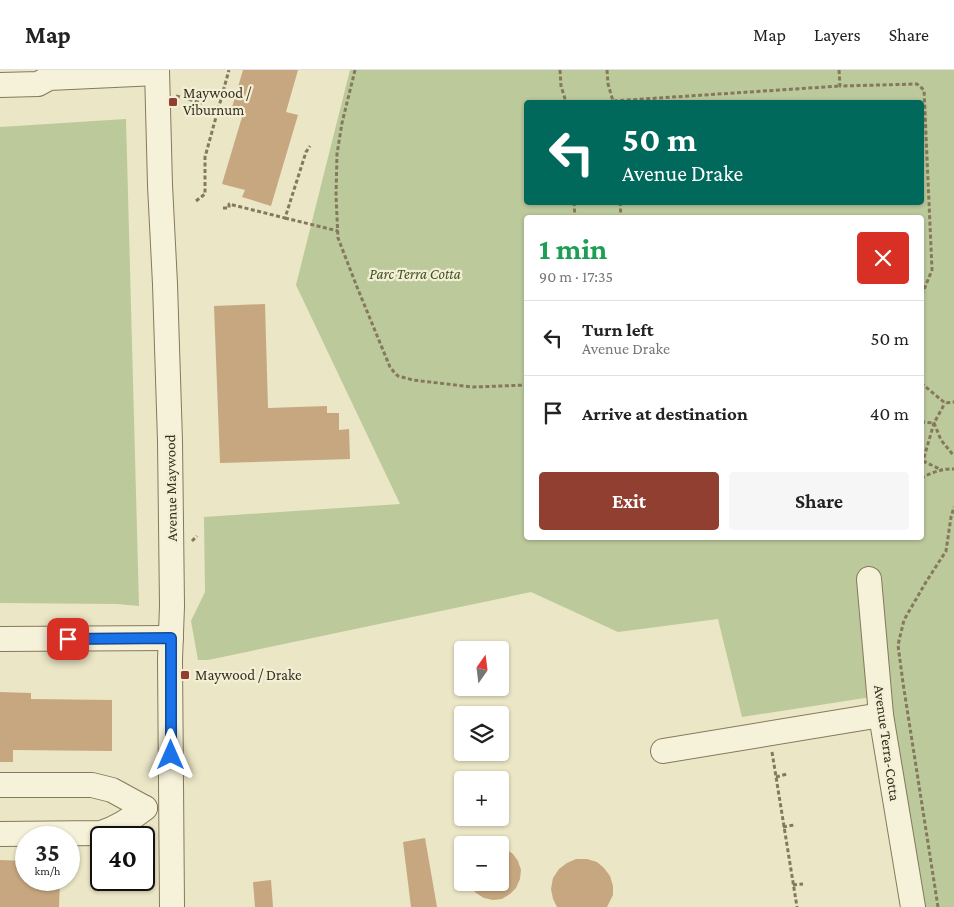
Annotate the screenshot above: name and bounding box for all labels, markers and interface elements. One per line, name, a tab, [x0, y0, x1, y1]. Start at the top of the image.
text: Map	[25, 21, 71, 48]
text: Map	[753, 25, 786, 45]
text: Layers	[814, 25, 861, 45]
text: Share	[889, 25, 929, 45]
place label: Maywood / Viburnum	[183, 85, 252, 118]
marker: Maywood / Viburnum	[167, 96, 179, 108]
icon: left	[539, 120, 604, 185]
text: 50 m	[622, 120, 697, 159]
text: Avenue Drake	[622, 161, 743, 186]
text: 1 min	[539, 232, 607, 265]
button: close	[857, 232, 909, 284]
park label: Parc Terra Cotta	[369, 266, 461, 282]
text: 90 m · 17:35	[539, 268, 613, 285]
text: Turn left	[582, 319, 654, 340]
icon: left	[539, 324, 567, 352]
text: 50 m	[870, 328, 909, 349]
text: Avenue Drake	[582, 340, 670, 357]
icon: arrive	[539, 399, 567, 427]
text: Arrive at destination	[582, 403, 748, 424]
text: 40 m	[870, 403, 909, 424]
street label: Avenue Maywood	[162, 434, 181, 542]
button: Exit	[539, 472, 719, 530]
button: Share	[729, 472, 909, 530]
pin	[47, 618, 89, 660]
icon: arrive	[54, 625, 82, 653]
north arrow	[454, 641, 509, 696]
map controls	[454, 641, 509, 891]
place label: Maywood / Drake	[195, 667, 302, 684]
marker: Maywood / Drake	[179, 669, 191, 681]
street label: Avenue Terra-Cotta	[871, 684, 903, 802]
button: layers	[454, 706, 509, 761]
position arrow	[144, 728, 196, 780]
button: +	[454, 771, 509, 826]
speed limit sign: 40	[90, 826, 155, 891]
button: −	[454, 836, 509, 891]
text: 35	[35, 839, 60, 866]
text: km/h	[35, 864, 60, 878]

